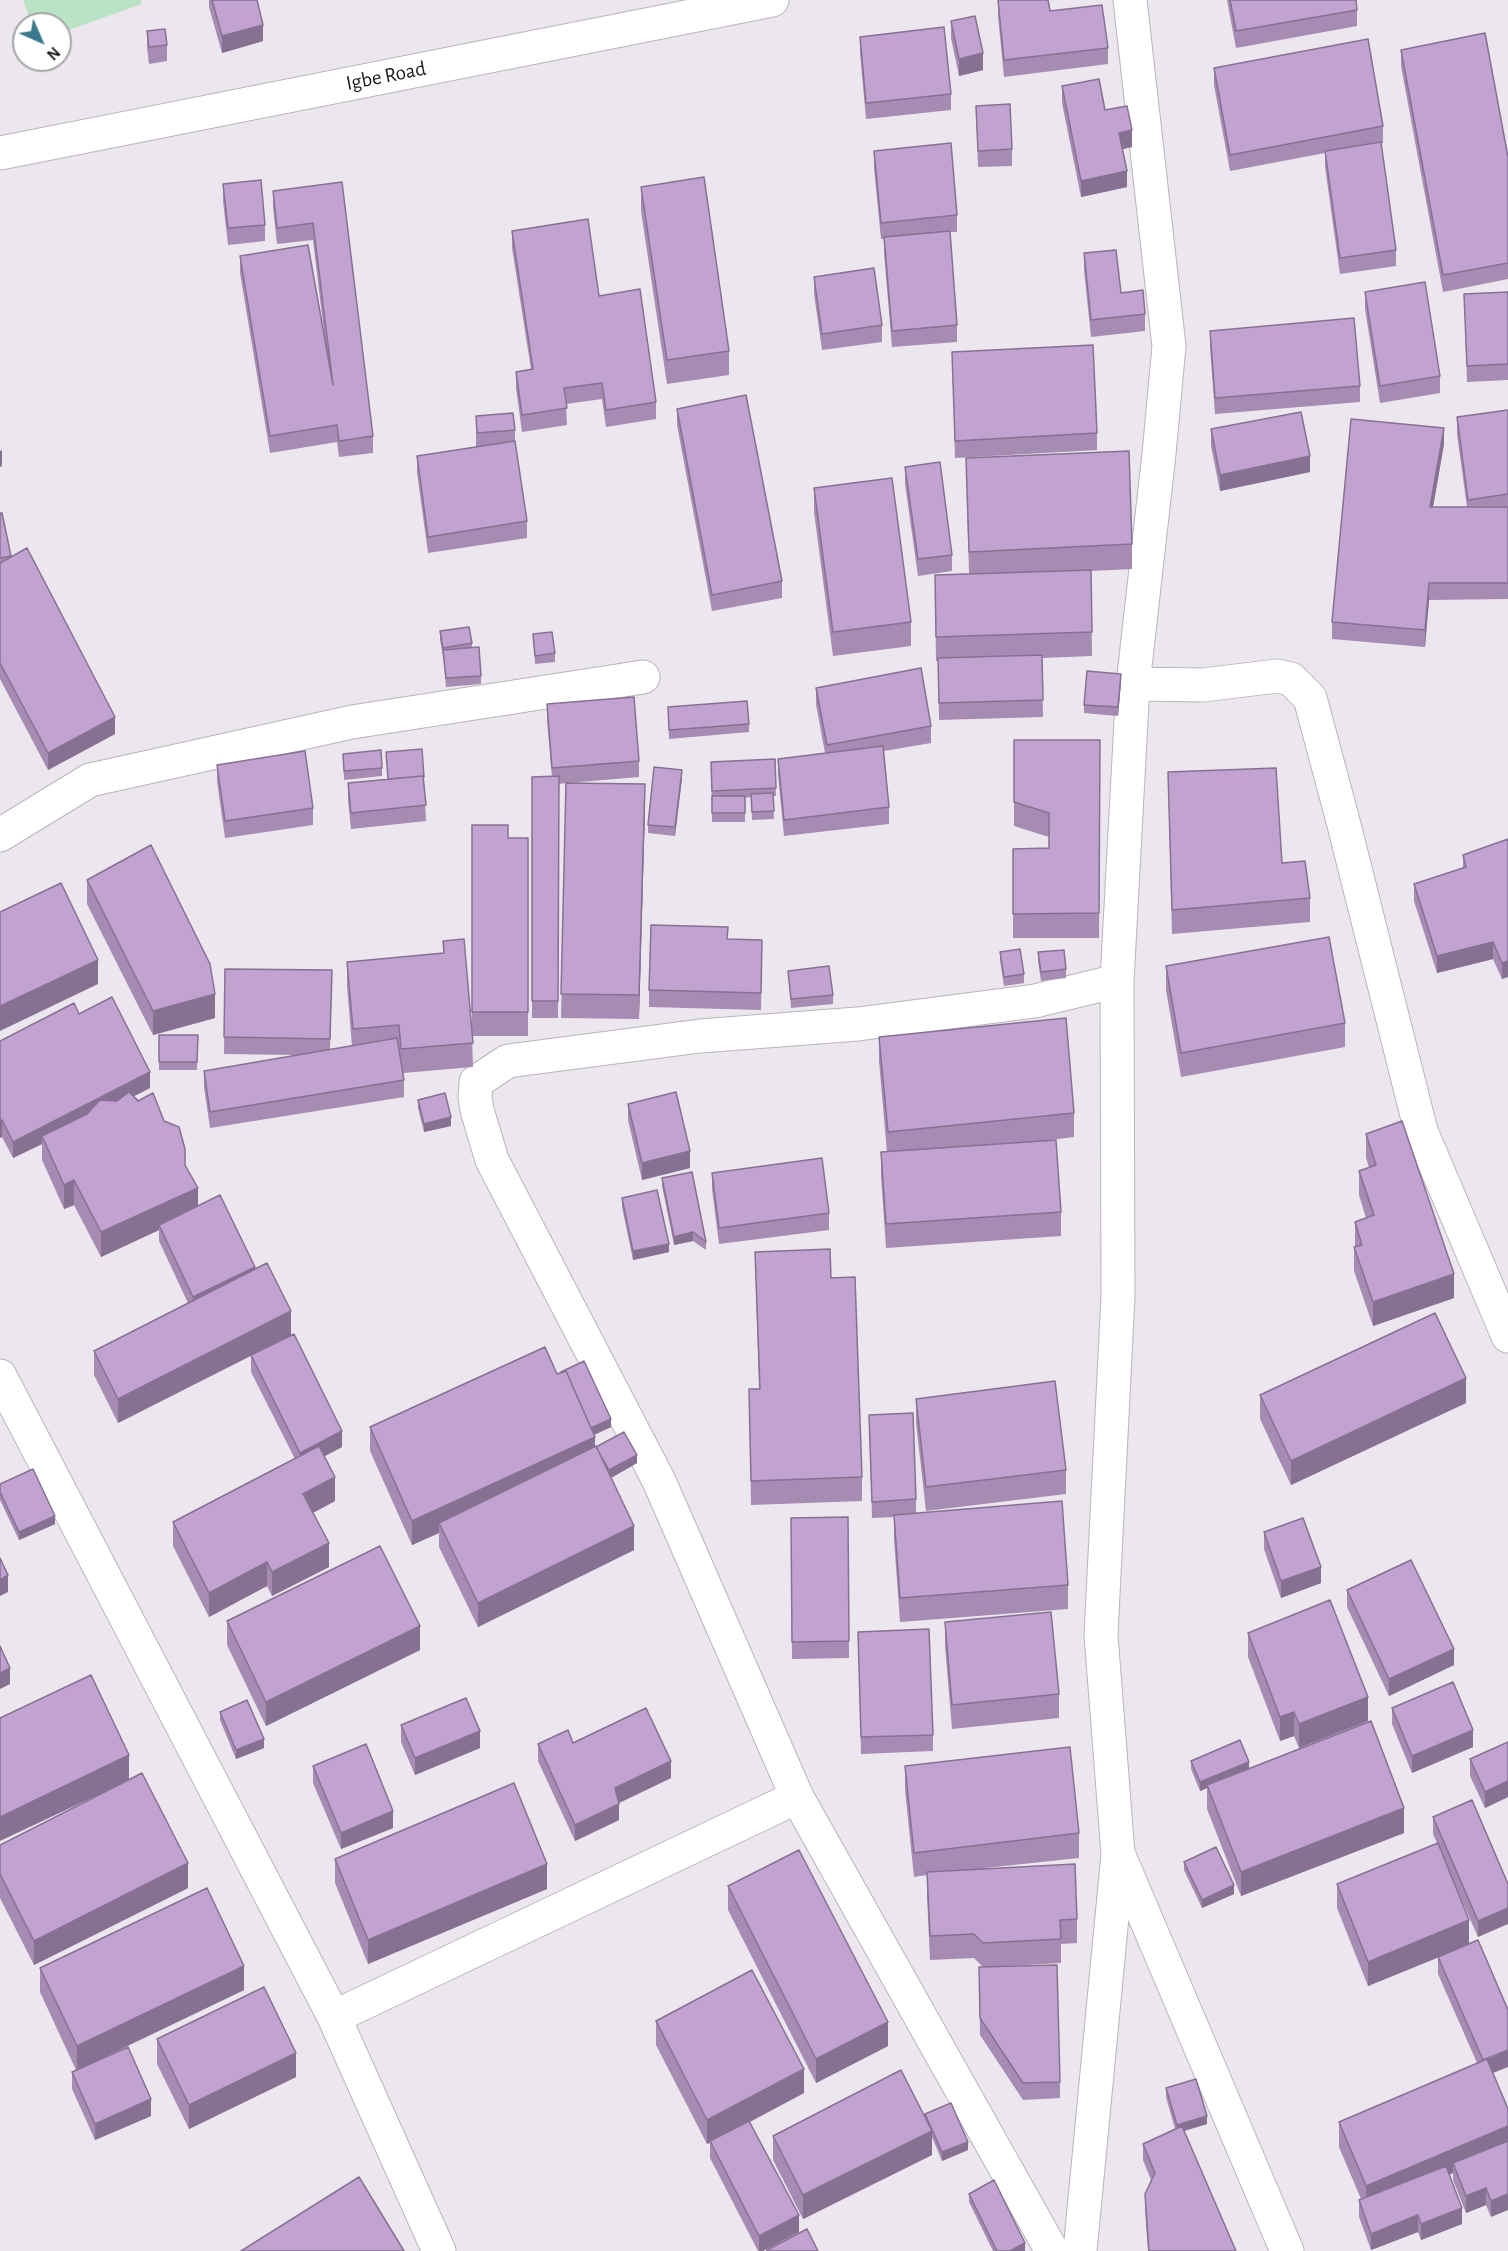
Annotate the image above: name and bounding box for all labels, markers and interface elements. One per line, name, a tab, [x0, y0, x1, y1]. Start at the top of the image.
north arrow	[12, 12, 72, 72]
text: N	[44, 44, 63, 63]
street label: Igbe Road	[344, 56, 428, 96]

